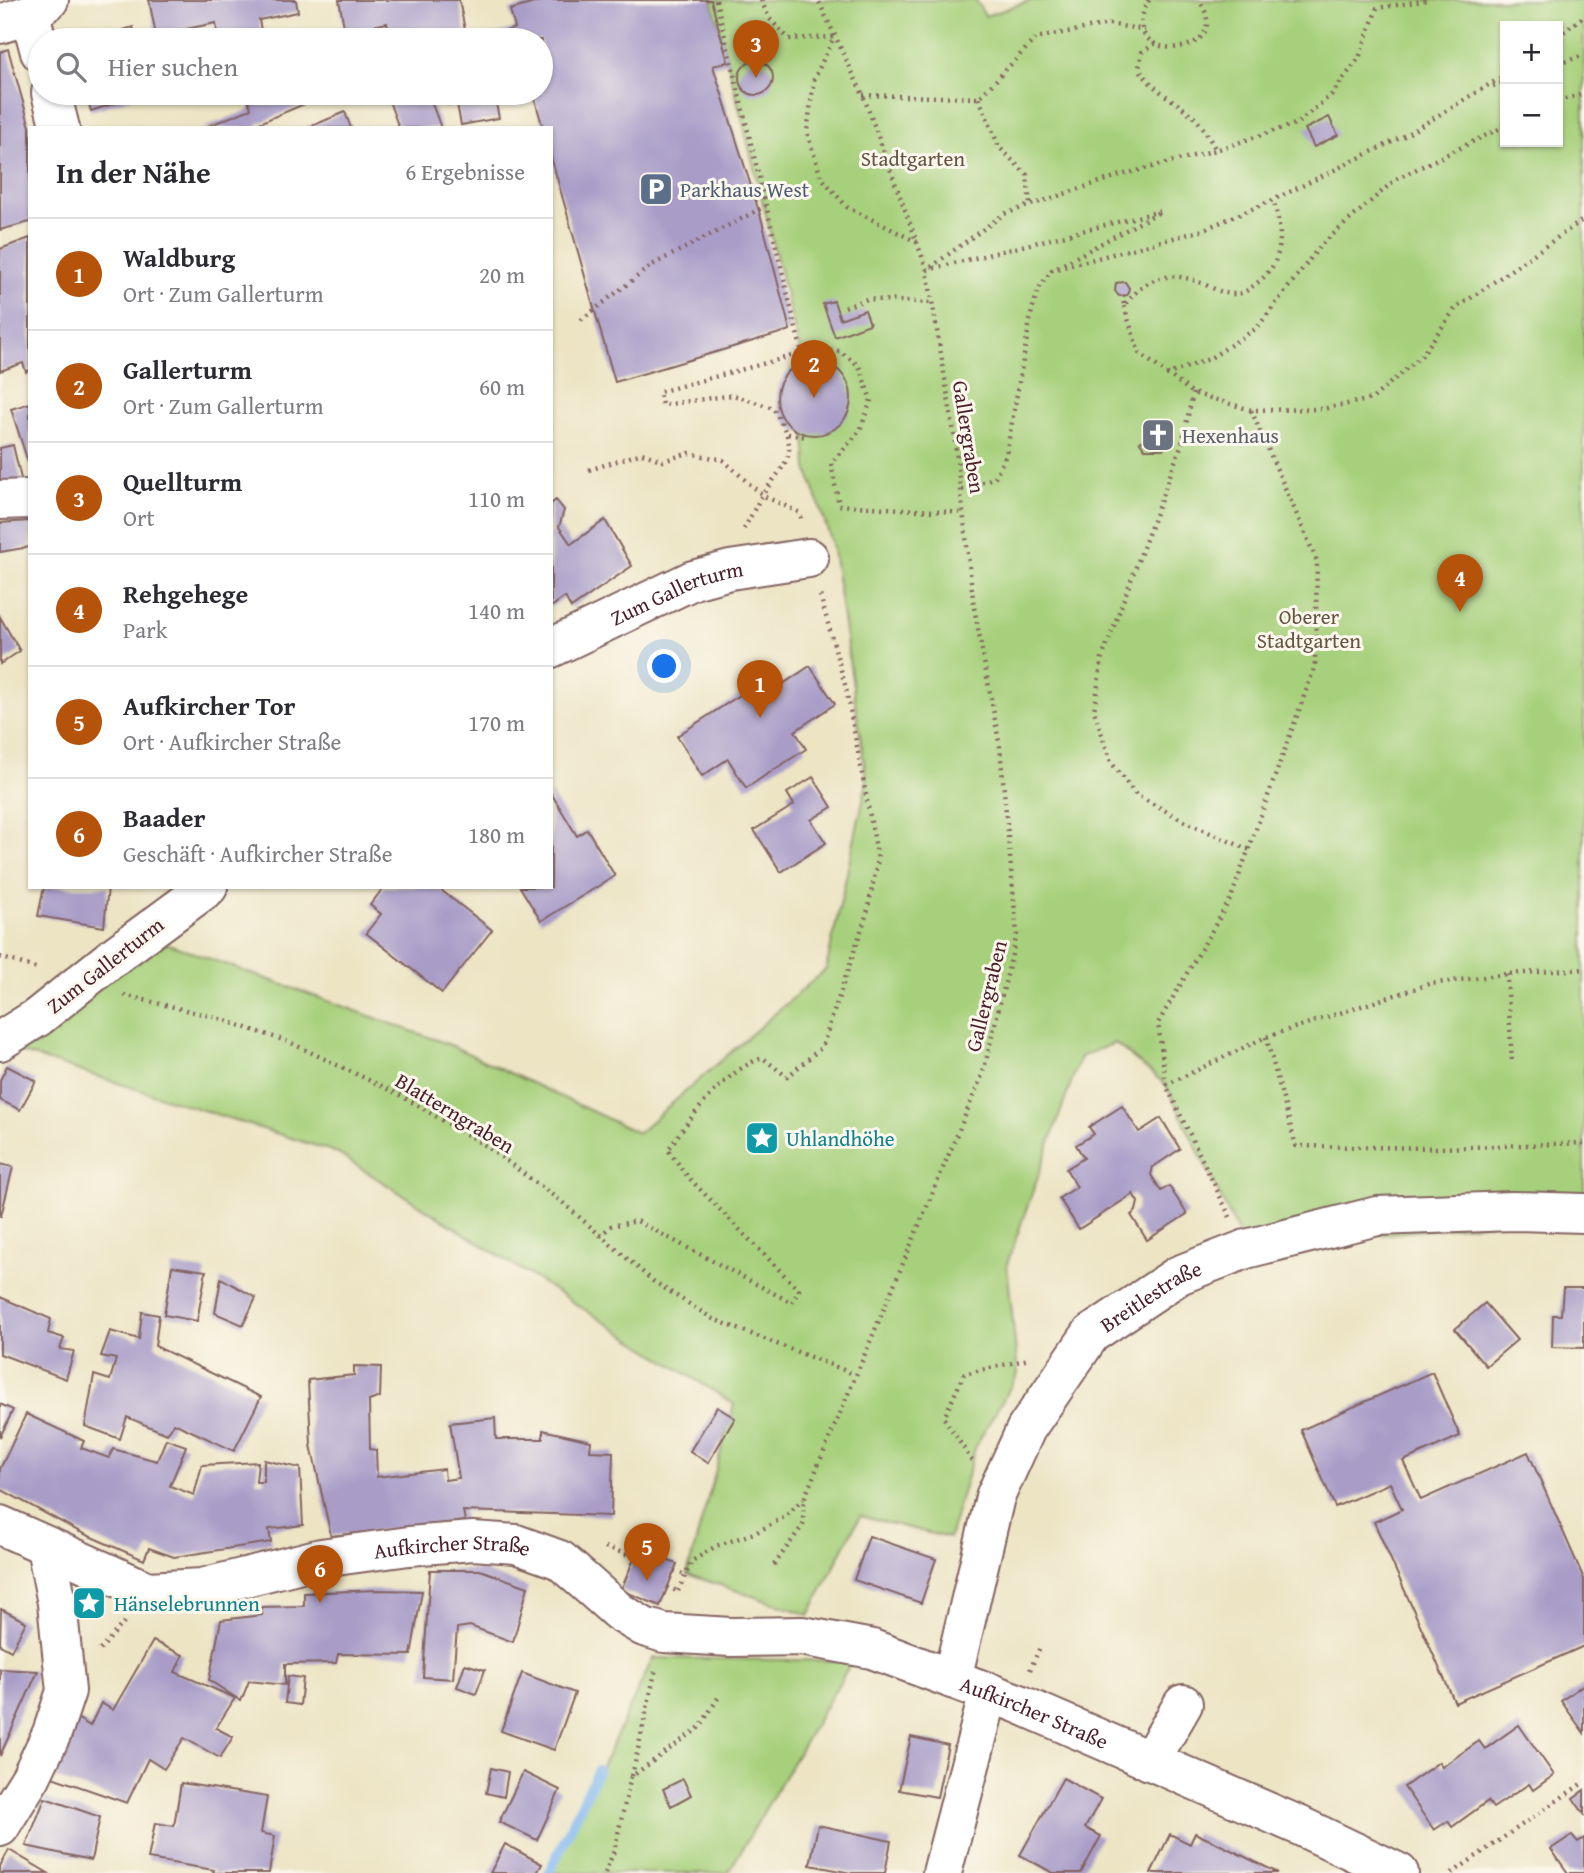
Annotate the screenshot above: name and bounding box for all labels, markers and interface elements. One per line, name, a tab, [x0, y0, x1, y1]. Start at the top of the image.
pin: 3	[733, 20, 779, 78]
map controls	[1500, 21, 1563, 147]
button: +	[1500, 21, 1563, 84]
search box	[28, 28, 553, 105]
text: Hier suchen	[108, 47, 238, 86]
icon: search	[52, 48, 90, 86]
button: −	[1500, 84, 1563, 147]
park label: Stadtgarten	[861, 143, 965, 174]
text: In der Nähe	[56, 150, 211, 194]
text: 6 Ergebnisse	[405, 155, 525, 188]
parking icon: Parkhaus West	[637, 170, 675, 208]
place label: Parkhaus West	[680, 174, 810, 205]
text: Waldburg	[123, 238, 235, 277]
text: 1	[73, 258, 85, 291]
text: 20 m	[479, 258, 525, 291]
text: Ort · Zum Gallerturm	[123, 277, 323, 310]
pin: 2	[791, 340, 837, 398]
text: Gallerturm	[123, 350, 252, 389]
text: 2	[73, 370, 85, 403]
text: 60 m	[479, 370, 525, 403]
street label: Gallergraben	[945, 378, 993, 496]
text: Ort · Zum Gallerturm	[123, 389, 323, 422]
church icon: Hexenhaus	[1139, 416, 1177, 454]
place label: Hexenhaus	[1182, 420, 1279, 451]
text: Quellturm	[123, 462, 242, 501]
text: 3	[73, 482, 85, 515]
text: 110 m	[468, 482, 525, 515]
text: Ort	[123, 501, 155, 534]
street label: Zum Gallerturm	[605, 553, 745, 633]
pin: 4	[1437, 554, 1483, 612]
text: Rehgehege	[123, 574, 248, 613]
text: 4	[73, 594, 85, 627]
text: 140 m	[468, 594, 525, 627]
park label: Oberer Stadtgarten	[1257, 601, 1361, 656]
text: Park	[123, 613, 167, 646]
your location	[647, 649, 681, 683]
pin: 1	[737, 660, 783, 718]
text: Aufkircher Tor	[123, 686, 296, 725]
text: 5	[73, 706, 85, 739]
text: 170 m	[468, 706, 525, 739]
text: Ort · Aufkircher Straße	[123, 725, 341, 758]
text: Baader	[123, 798, 205, 837]
text: 6	[73, 818, 85, 851]
text: 180 m	[468, 818, 525, 851]
text: Geschäft · Aufkircher Straße	[123, 837, 392, 870]
street label: Zum Gallerturm	[40, 909, 170, 1021]
street label: Gallergraben	[957, 937, 1015, 1055]
street label: Blatterngraben	[389, 1065, 521, 1161]
place icon: Uhlandhöhe	[743, 1119, 781, 1157]
place label: Uhlandhöhe	[786, 1123, 895, 1154]
street label: Breitlestraße	[1093, 1252, 1206, 1339]
pin: 5	[624, 1523, 670, 1581]
street label: Aufkircher Straße	[372, 1526, 536, 1566]
pin: 6	[297, 1545, 343, 1603]
place icon: Hänselebrunnen	[70, 1584, 108, 1622]
place label: Hänselebrunnen	[114, 1588, 260, 1619]
street label: Aufkircher Straße	[956, 1668, 1114, 1756]

